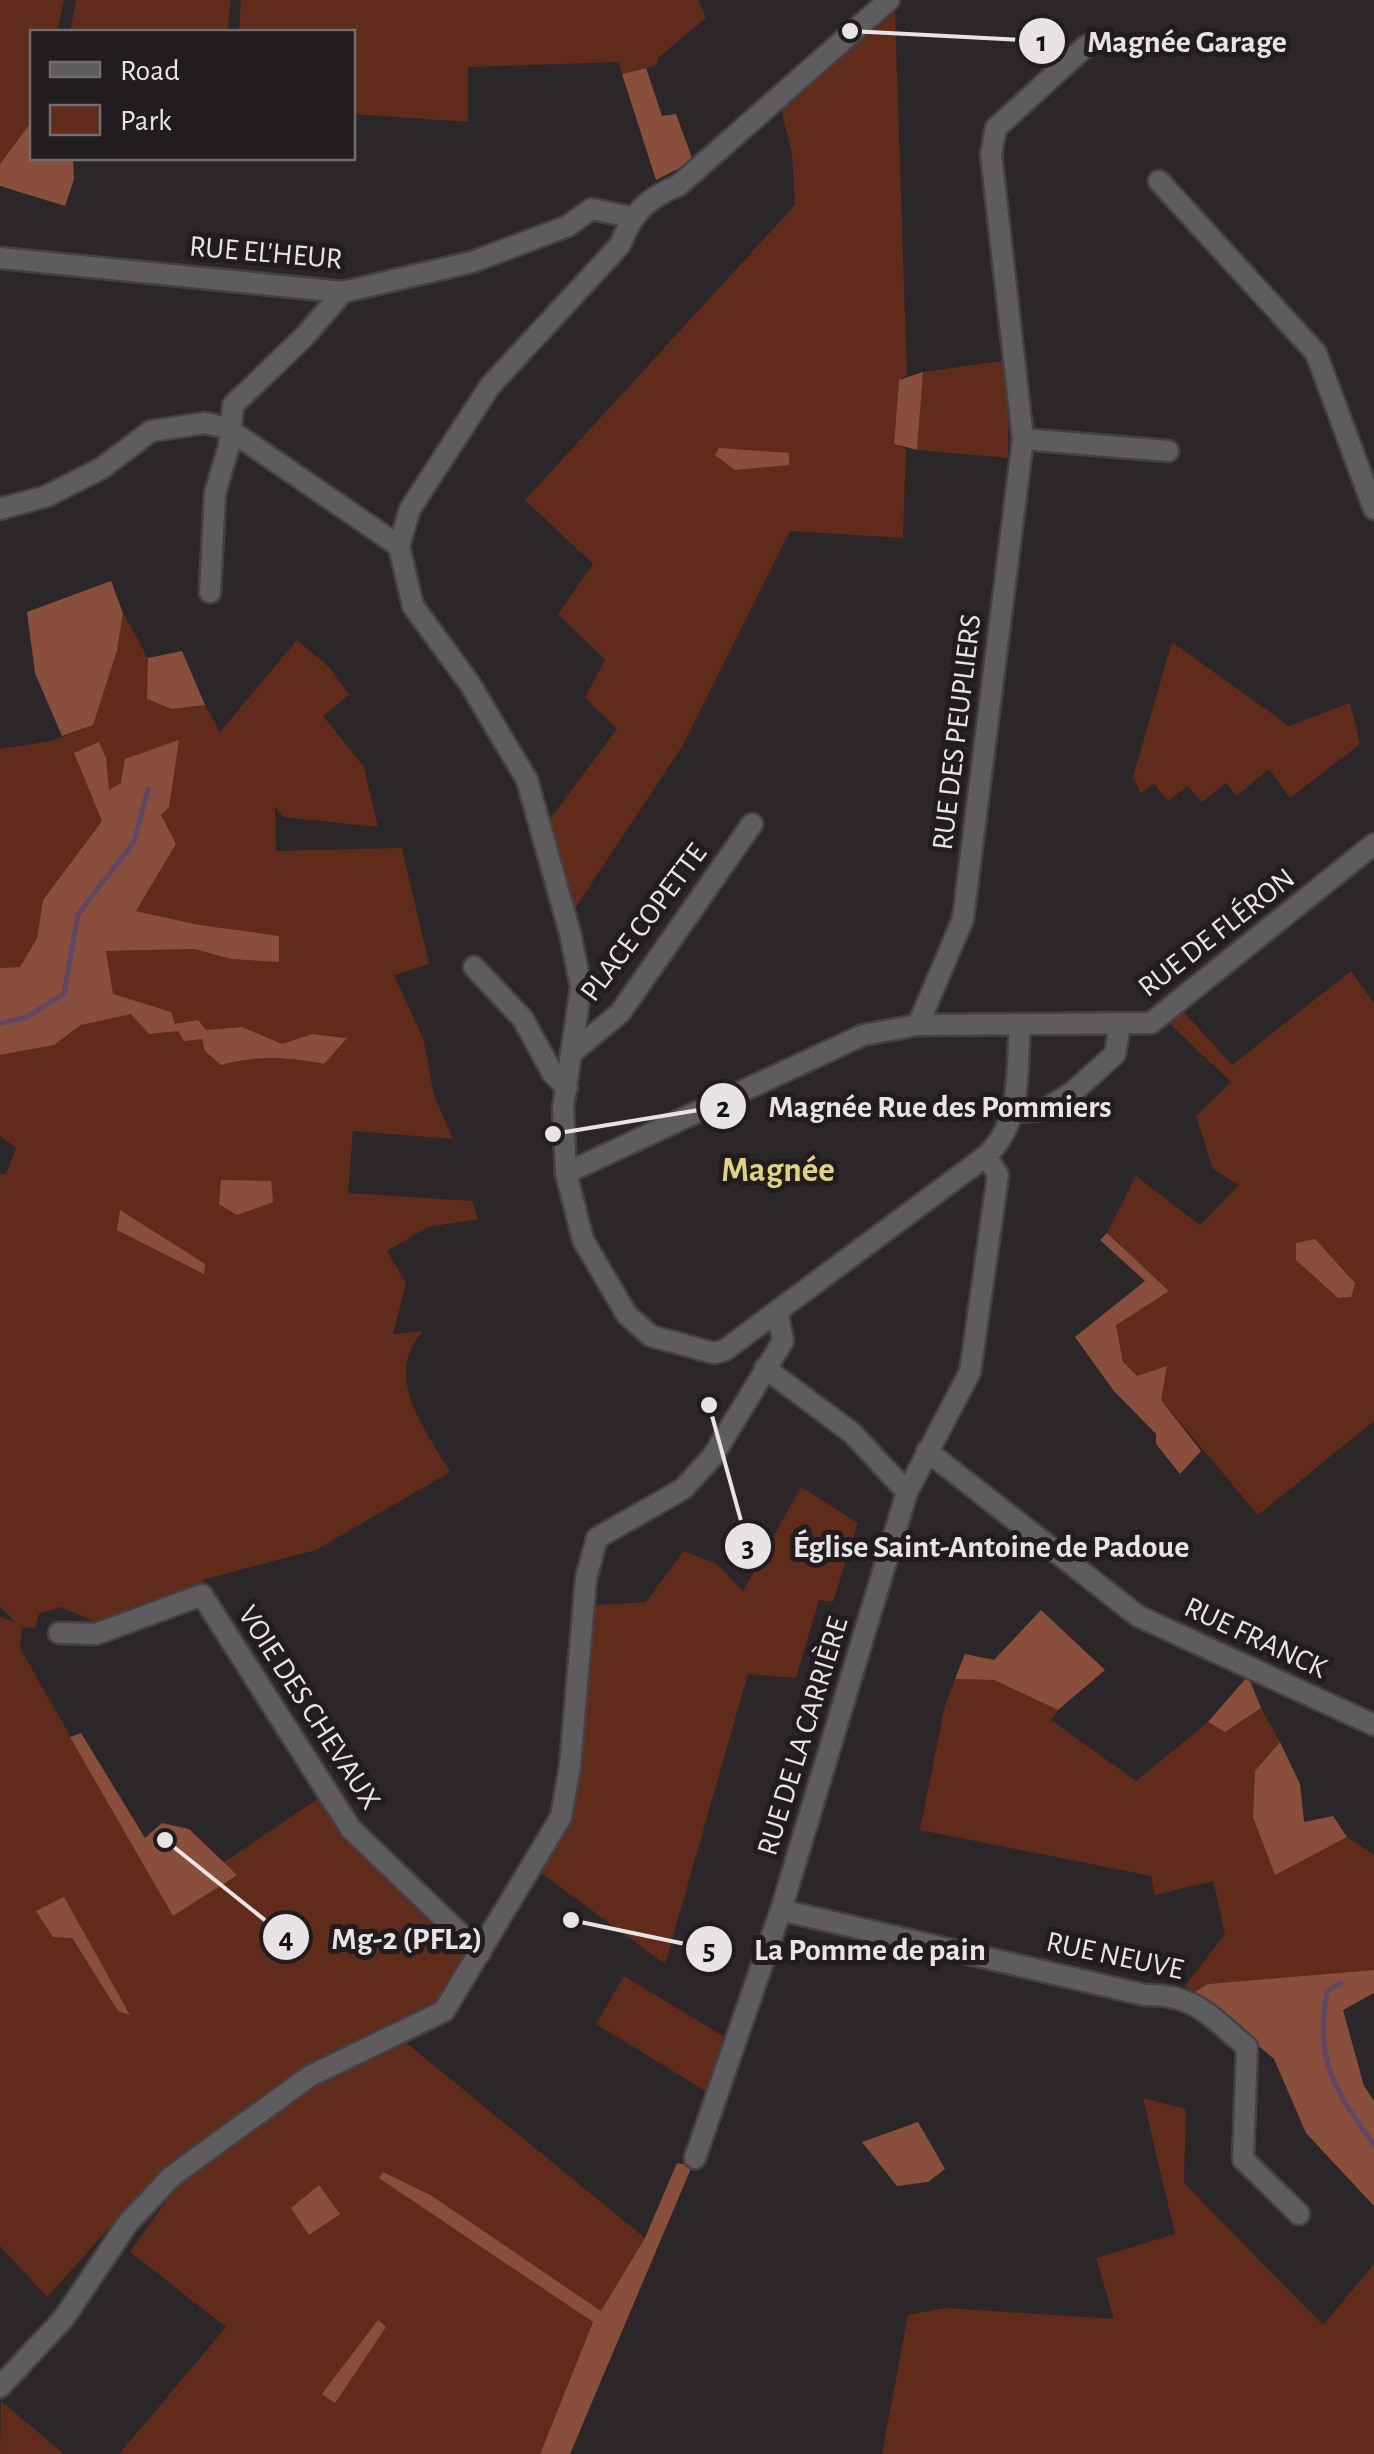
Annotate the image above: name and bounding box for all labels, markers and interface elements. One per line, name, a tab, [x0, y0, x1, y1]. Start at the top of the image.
callout: Magnée Garage	[1017, 10, 1307, 72]
text: Magnée Garage	[1087, 26, 1287, 58]
text: 1	[1037, 27, 1047, 57]
legend	[30, 30, 355, 160]
text: Road	[120, 56, 180, 86]
text: Park	[120, 106, 172, 136]
street label: RUE EL'HEUR	[188, 231, 344, 275]
street label: RUE DES PEUPLIERS	[928, 612, 986, 852]
street label: PLACE COPETTE	[575, 838, 713, 1007]
street label: RUE DE FLÉRON	[1132, 861, 1300, 1003]
callout: Magnée Rue des Pommiers	[698, 1075, 1131, 1137]
text: Magnée Rue des Pommiers	[768, 1091, 1112, 1123]
text: 2	[716, 1093, 730, 1123]
district label: Magnée	[721, 1153, 835, 1188]
callout: Église Saint-Antoine de Padoue	[723, 1515, 1209, 1577]
text: Église Saint-Antoine de Padoue	[793, 1529, 1189, 1563]
text: 3	[742, 1532, 754, 1562]
street label: RUE FRANCK	[1180, 1592, 1332, 1684]
street label: VOIE DES CHEVAUX	[232, 1600, 386, 1815]
street label: RUE DE LA CARRIÈRE	[750, 1613, 854, 1859]
callout: Mg-2 (PFL2)	[261, 1906, 502, 1968]
callout: La Pomme de pain	[684, 1918, 1006, 1980]
text: Mg-2 (PFL2)	[331, 1923, 483, 1955]
text: 4	[278, 1924, 294, 1954]
street label: RUE NEUVE	[1044, 1927, 1186, 1985]
text: La Pomme de pain	[754, 1934, 986, 1966]
text: 5	[703, 1935, 715, 1965]

